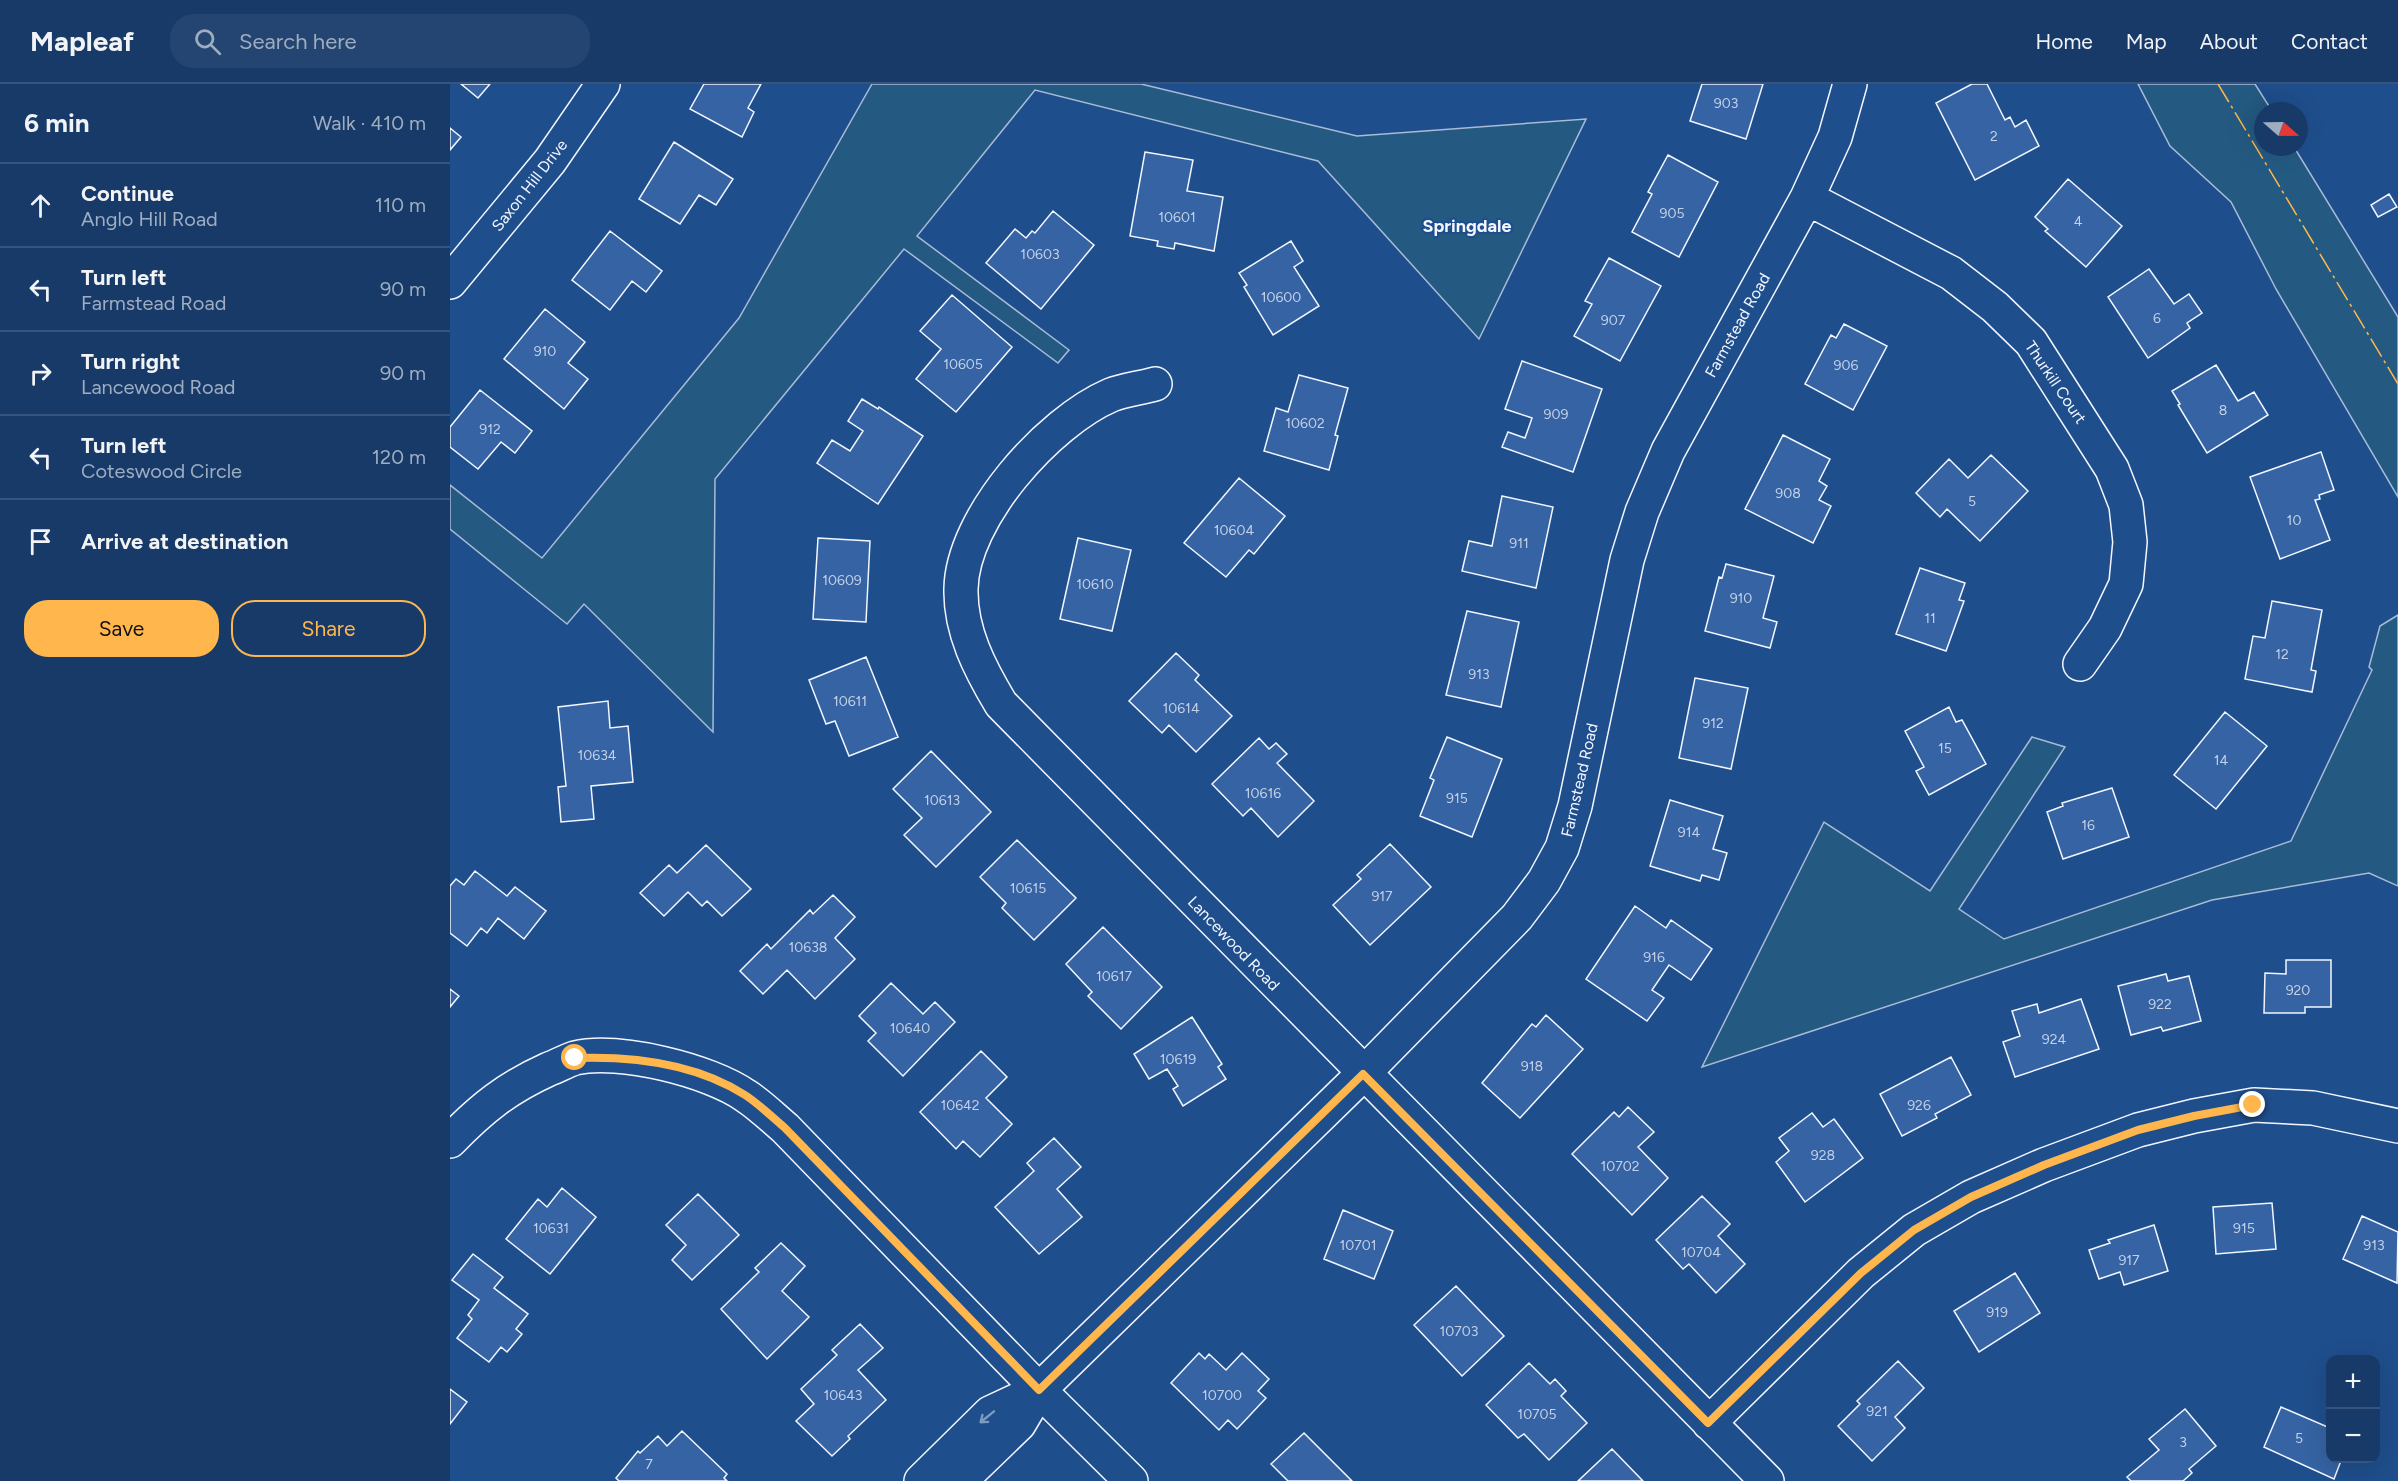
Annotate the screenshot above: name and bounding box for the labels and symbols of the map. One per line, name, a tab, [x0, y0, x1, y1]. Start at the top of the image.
house number: 903	[1714, 95, 1738, 112]
north arrow	[2254, 102, 2308, 156]
house number: 2	[1990, 128, 1998, 145]
street label: Saxon Hill Drive	[488, 135, 571, 235]
house number: 905	[1660, 205, 1684, 222]
house number: 10601	[1158, 209, 1196, 226]
house number: 4	[2074, 213, 2083, 230]
district label: Springdale	[1422, 215, 1512, 237]
house number: 10603	[1020, 246, 1060, 263]
street label: Farmstead Road	[1701, 270, 1774, 381]
house number: 10600	[1261, 289, 1301, 306]
house number: 6	[2153, 310, 2161, 327]
house number: 907	[1601, 312, 1626, 329]
street label: Thurkill Court	[2021, 337, 2090, 427]
house number: 910	[534, 343, 556, 360]
house number: 10605	[943, 356, 983, 373]
house number: 906	[1834, 357, 1858, 374]
house number: 8	[2219, 402, 2227, 419]
house number: 909	[1544, 406, 1568, 423]
house number: 10602	[1285, 415, 1325, 432]
house number: 912	[479, 421, 501, 438]
house number: 908	[1775, 485, 1801, 502]
house number: 5	[1968, 493, 1976, 510]
house number: 10	[2287, 512, 2301, 529]
house number: 10604	[1214, 522, 1254, 539]
house number: 911	[1509, 535, 1529, 552]
house number: 10609	[822, 572, 862, 589]
house number: 10610	[1076, 576, 1114, 593]
house number: 910	[1730, 590, 1752, 607]
house number: 11	[1924, 610, 1936, 627]
house number: 12	[2275, 646, 2289, 663]
house number: 913	[1468, 666, 1490, 683]
house number: 10611	[833, 693, 867, 710]
house number: 10614	[1162, 700, 1200, 717]
house number: 912	[1702, 715, 1724, 732]
street label: Farmstead Road	[1557, 721, 1602, 839]
house number: 15	[1938, 740, 1952, 757]
house number: 10634	[578, 747, 617, 764]
house number: 14	[2214, 752, 2229, 769]
house number: 10616	[1245, 785, 1281, 802]
house number: 915	[1446, 790, 1468, 807]
house number: 10613	[924, 792, 960, 809]
house number: 16	[2081, 817, 2095, 834]
house number: 914	[1678, 824, 1701, 841]
house number: 10615	[1010, 880, 1046, 897]
house number: 917	[1371, 888, 1393, 905]
street label: Lancewood Road	[1184, 892, 1283, 994]
house number: 10638	[789, 939, 827, 956]
house number: 916	[1643, 949, 1665, 966]
house number: 10617	[1096, 968, 1132, 985]
house number: 920	[2286, 982, 2310, 999]
house number: 922	[2148, 996, 2172, 1013]
house number: 10640	[890, 1020, 930, 1037]
house number: 924	[2042, 1031, 2067, 1048]
route start	[561, 1044, 587, 1070]
house number: 10619	[1160, 1051, 1196, 1068]
house number: 918	[1521, 1058, 1543, 1075]
route end	[2239, 1091, 2265, 1117]
house number: 10642	[940, 1097, 980, 1114]
house number: 926	[1907, 1097, 1931, 1114]
house number: 928	[1811, 1147, 1835, 1164]
house number: 10702	[1600, 1158, 1640, 1175]
house number: 10631	[533, 1220, 569, 1237]
house number: 915	[2233, 1220, 2255, 1237]
house number: 10701	[1339, 1237, 1377, 1254]
house number: 913	[2363, 1237, 2385, 1254]
house number: 10704	[1681, 1244, 1721, 1261]
house number: 917	[2118, 1252, 2140, 1269]
house number: 919	[1986, 1304, 2008, 1321]
house number: 10703	[1440, 1323, 1478, 1340]
house number: 10643	[824, 1387, 863, 1404]
house number: 10700	[1202, 1387, 1242, 1404]
house number: 921	[1866, 1403, 1888, 1420]
house number: 10705	[1517, 1406, 1557, 1423]
one-way arrow	[979, 1410, 995, 1423]
house number: 5	[2295, 1430, 2303, 1447]
house number: 3	[2179, 1434, 2187, 1451]
house number: 7	[645, 1456, 653, 1473]

